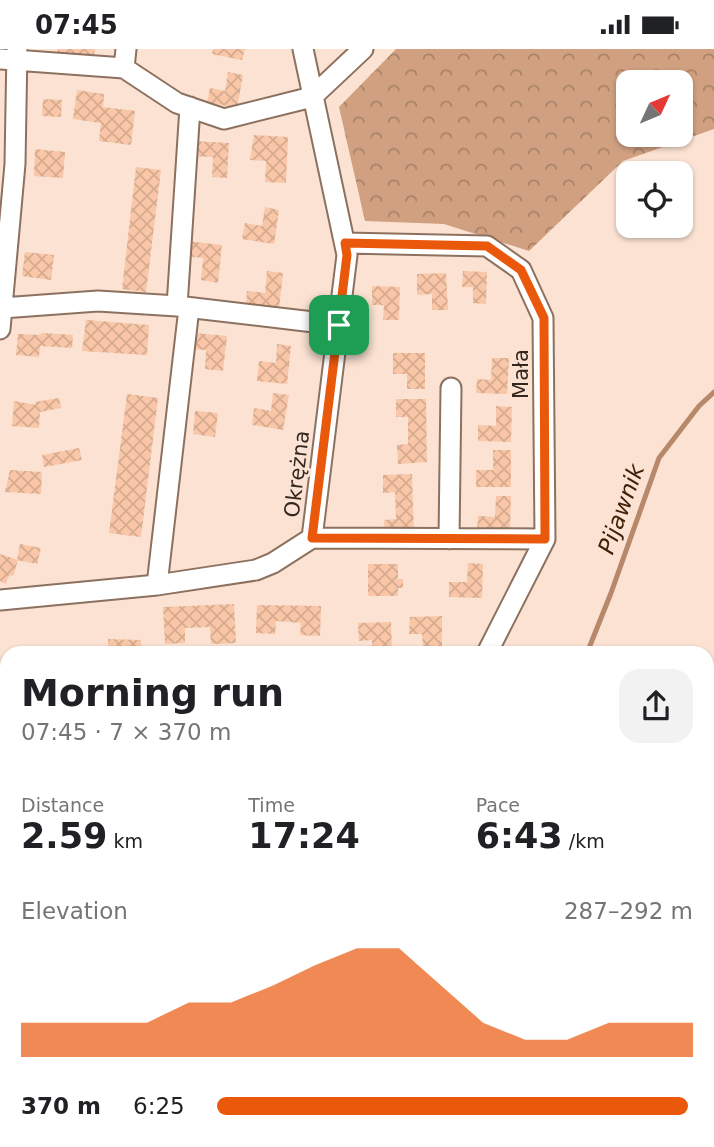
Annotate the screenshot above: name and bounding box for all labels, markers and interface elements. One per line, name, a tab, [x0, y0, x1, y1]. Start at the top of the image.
text: 07:45	[35, 10, 118, 40]
north arrow	[616, 70, 693, 147]
map controls	[616, 70, 693, 238]
button: locate	[616, 161, 693, 238]
pin	[309, 295, 369, 355]
icon: arrive	[320, 306, 358, 344]
street label: Mała	[509, 349, 533, 399]
street label: Okrężna	[280, 429, 314, 519]
water label: Pijawnik	[593, 459, 650, 558]
button: share	[619, 669, 693, 743]
text: Morning run	[21, 671, 284, 715]
text: 07:45 · 7 × 370 m	[21, 719, 231, 745]
text: Distance	[21, 794, 104, 816]
text: Time	[248, 794, 295, 816]
text: Pace	[476, 794, 520, 816]
text: 2.59	[21, 816, 107, 856]
text: 17:24	[248, 816, 360, 856]
text: 6:43	[476, 816, 563, 856]
text: km	[107, 830, 143, 852]
text: /km	[563, 830, 605, 852]
text: Elevation	[21, 898, 128, 924]
text: 287–292 m	[564, 898, 693, 924]
text: 370 m	[21, 1093, 101, 1119]
text: 6:25	[133, 1093, 185, 1119]

